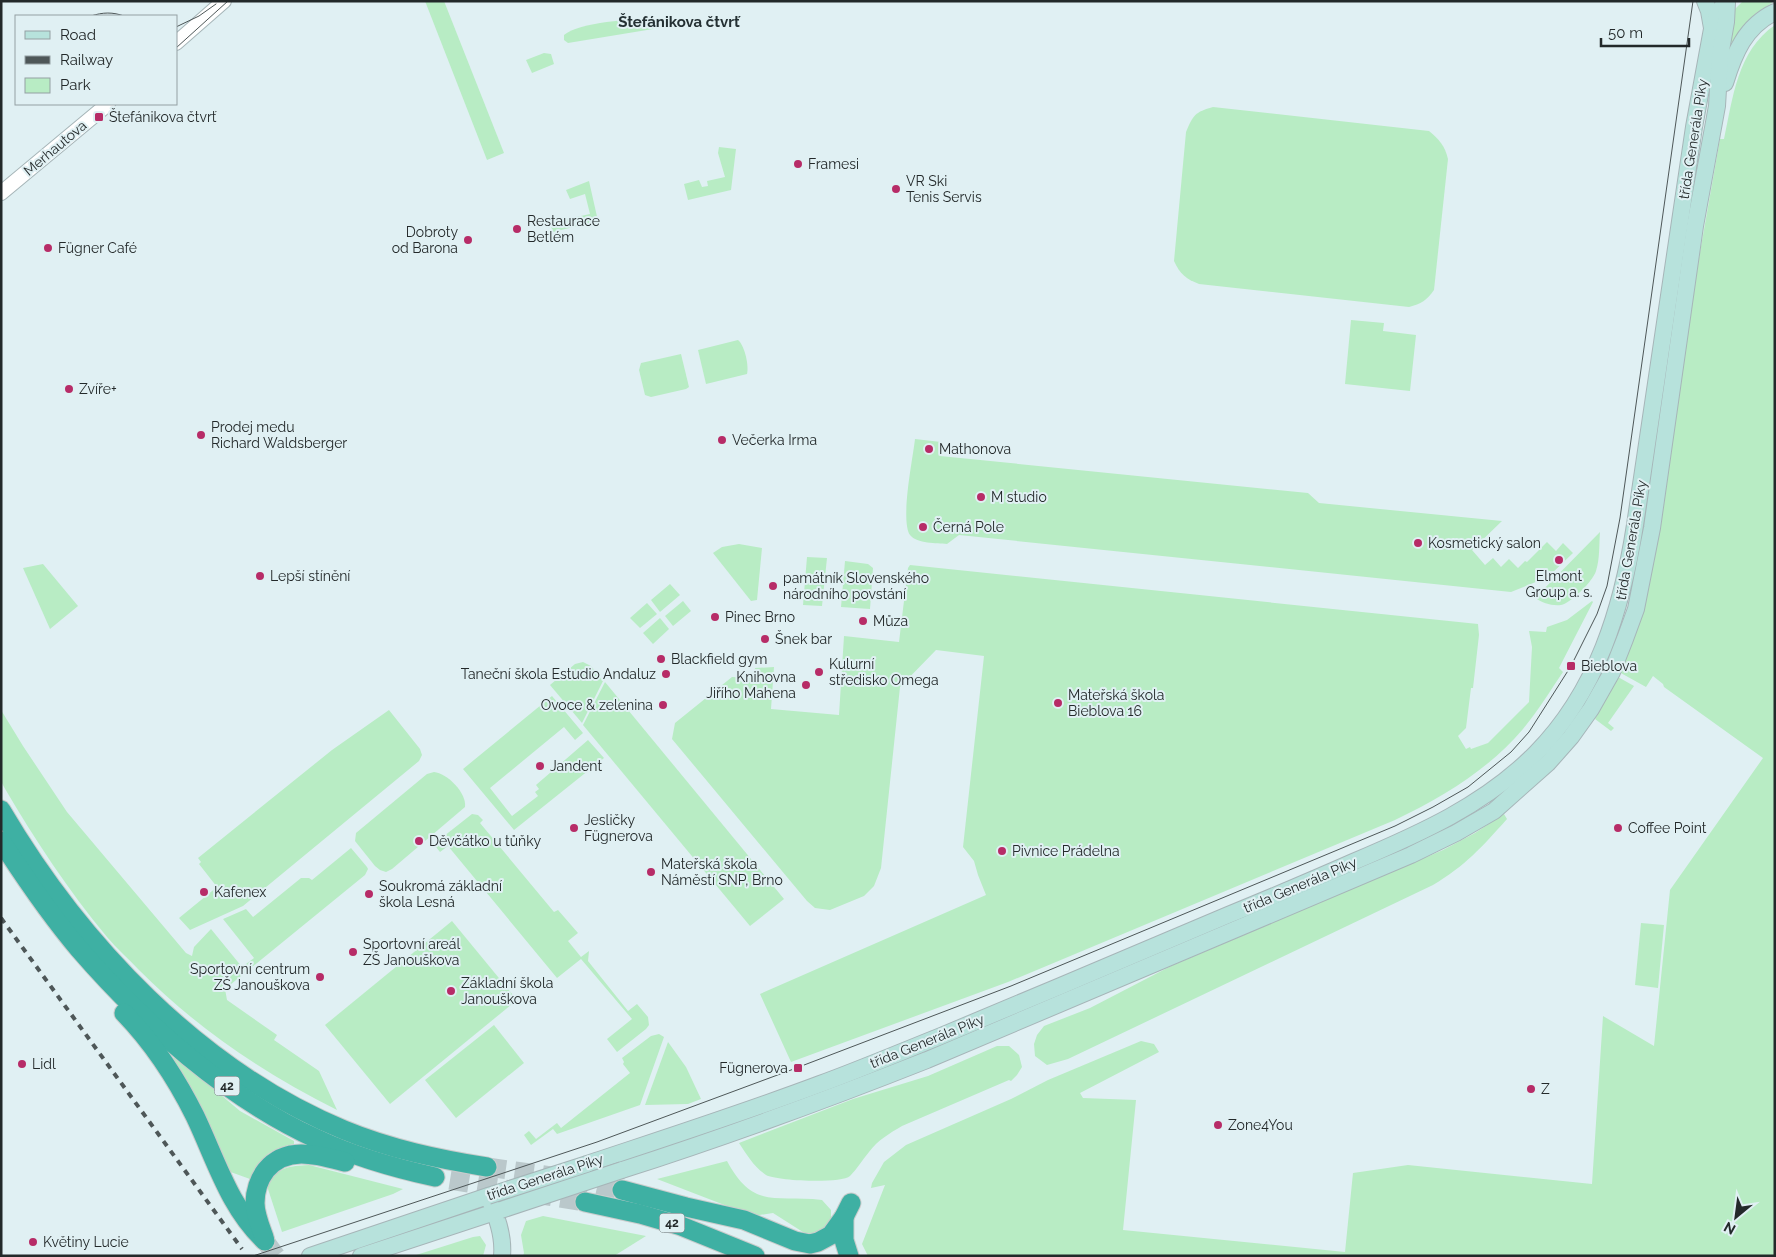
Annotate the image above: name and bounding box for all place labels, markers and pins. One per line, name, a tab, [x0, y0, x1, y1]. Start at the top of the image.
place label: Štefánikova čtvrť	[109, 107, 218, 125]
marker: Štefánikova čtvrť	[93, 111, 105, 123]
place label: Framesi	[808, 156, 859, 172]
marker: Framesi	[792, 158, 804, 170]
place label: VR Ski Tenis Servis	[906, 173, 982, 205]
marker: VR Ski Tenis Servis	[890, 183, 902, 195]
place label: Restaurace Betlém	[527, 213, 600, 245]
marker: Restaurace Betlém	[511, 223, 523, 235]
place label: Dobroty od Barona	[392, 224, 458, 256]
marker: Dobroty od Barona	[462, 234, 474, 246]
place label: Fügner Café	[58, 240, 137, 256]
marker: Fügner Café	[42, 242, 54, 254]
place label: Zvíře+	[79, 381, 117, 397]
marker: Zvíře+	[63, 383, 75, 395]
place label: Prodej medu Richard Waldsberger	[211, 419, 347, 451]
marker: Prodej medu Richard Waldsberger	[195, 429, 207, 441]
place label: Večerka Irma	[732, 432, 817, 448]
marker: Večerka Irma	[716, 434, 728, 446]
place label: Mathonova	[939, 441, 1011, 457]
marker: Mathonova	[923, 443, 935, 455]
place label: M studio	[991, 489, 1047, 505]
marker: M studio	[975, 491, 987, 503]
place label: Černá Pole	[933, 517, 1004, 535]
marker: Černá Pole	[917, 521, 929, 533]
place label: Kosmetický salon	[1428, 535, 1541, 551]
marker: Kosmetický salon	[1412, 537, 1424, 549]
marker: Elmont Group a. s.	[1553, 554, 1565, 566]
place label: Lepší stínění	[270, 568, 351, 584]
place label: Elmont Group a. s.	[1526, 568, 1592, 600]
marker: Lepší stínění	[254, 570, 266, 582]
place label: památník Slovenského národního povstání	[783, 570, 929, 602]
marker: památník Slovenského národního povstání	[767, 580, 779, 592]
place label: Pinec Brno	[725, 609, 795, 625]
marker: Pinec Brno	[709, 611, 721, 623]
place label: Můza	[873, 613, 908, 629]
marker: Můza	[857, 615, 869, 627]
place label: Šnek bar	[775, 629, 832, 647]
marker: Šnek bar	[759, 633, 771, 645]
place label: Blackfield gym	[671, 651, 767, 667]
marker: Blackfield gym	[655, 653, 667, 665]
place label: Kulurní středisko Omega	[829, 656, 939, 688]
place label: Bieblova	[1581, 658, 1637, 674]
marker: Bieblova	[1565, 660, 1577, 672]
place label: Taneční škola Estudio Andaluz	[461, 666, 656, 682]
marker: Kulurní středisko Omega	[813, 666, 825, 678]
marker: Taneční škola Estudio Andaluz	[660, 668, 672, 680]
place label: Knihovna Jiřího Mahena	[706, 669, 796, 701]
marker: Knihovna Jiřího Mahena	[800, 679, 812, 691]
place label: Mateřská škola Bieblova 16	[1068, 687, 1164, 719]
place label: Ovoce & zelenina	[541, 697, 653, 713]
marker: Mateřská škola Bieblova 16	[1052, 697, 1064, 709]
marker: Ovoce & zelenina	[657, 699, 669, 711]
place label: Jandent	[550, 758, 602, 774]
marker: Jandent	[534, 760, 546, 772]
place label: Jesličky Fügnerova	[584, 812, 653, 844]
place label: Coffee Point	[1628, 820, 1707, 836]
marker: Jesličky Fügnerova	[568, 822, 580, 834]
marker: Coffee Point	[1612, 822, 1624, 834]
place label: Děvčátko u tůňky	[429, 833, 542, 849]
marker: Děvčátko u tůňky	[413, 835, 425, 847]
place label: Pivnice Prádelna	[1012, 843, 1120, 859]
marker: Pivnice Prádelna	[996, 845, 1008, 857]
place label: Mateřská škola Náměstí SNP, Brno	[661, 856, 783, 888]
marker: Mateřská škola Náměstí SNP, Brno	[645, 866, 657, 878]
place label: Soukromá základní škola Lesná	[379, 878, 503, 910]
place label: Kafenex	[214, 884, 266, 900]
marker: Kafenex	[198, 886, 210, 898]
marker: Soukromá základní škola Lesná	[363, 888, 375, 900]
place label: Sportovní areál ZŠ Janouškova	[363, 936, 460, 968]
marker: Sportovní areál ZŠ Janouškova	[347, 946, 359, 958]
place label: Sportovní centrum ZŠ Janouškova	[190, 961, 310, 993]
marker: Sportovní centrum ZŠ Janouškova	[314, 971, 326, 983]
place label: Základní škola Janouškova	[461, 975, 553, 1007]
marker: Základní škola Janouškova	[445, 985, 457, 997]
place label: Lidl	[32, 1056, 56, 1072]
marker: Lidl	[16, 1058, 28, 1070]
place label: Fügnerova	[719, 1060, 788, 1076]
marker: Fügnerova	[792, 1062, 804, 1074]
place label: Z	[1541, 1081, 1550, 1097]
marker: Z	[1525, 1083, 1537, 1095]
place label: Zone4You	[1228, 1117, 1293, 1133]
marker: Zone4You	[1212, 1119, 1224, 1131]
place label: Květiny Lucie	[43, 1234, 129, 1250]
marker: Květiny Lucie	[27, 1236, 39, 1248]

